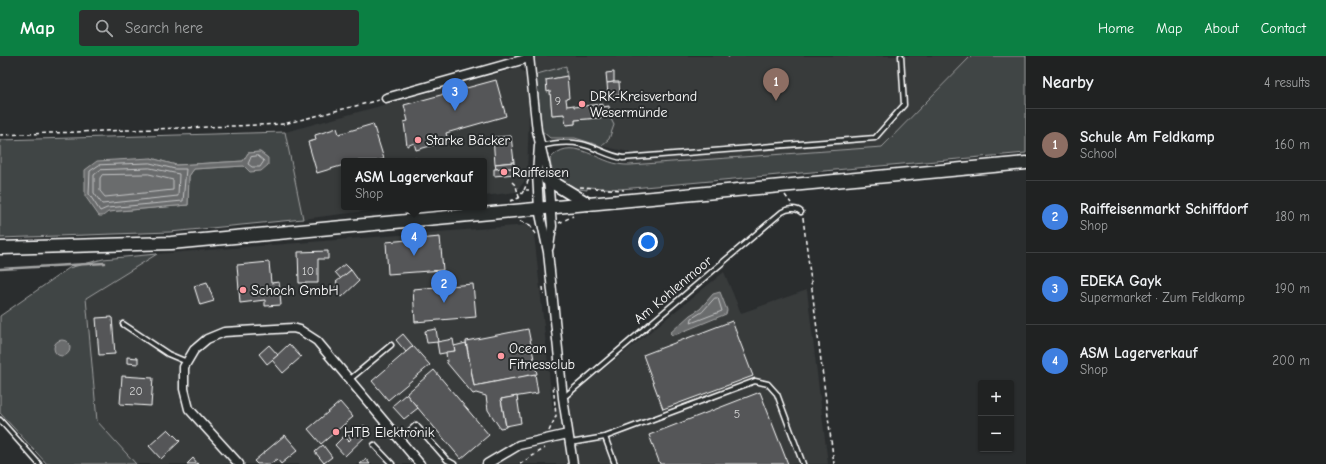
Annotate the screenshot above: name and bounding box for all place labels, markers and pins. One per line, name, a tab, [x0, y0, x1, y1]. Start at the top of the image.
pin: 1	[763, 68, 789, 101]
pin: 3	[442, 78, 468, 111]
place label: DRK-Kreisverband Wesermünde	[590, 88, 697, 121]
marker: DRK-Kreisverband Wesermünde	[577, 99, 587, 109]
place label: Starke Bäcker	[426, 132, 510, 149]
marker: Starke Bäcker	[413, 135, 423, 145]
place label: Raiffeisen	[512, 164, 569, 181]
marker: Raiffeisen	[499, 167, 509, 177]
pin: 4	[401, 223, 427, 256]
pin: 2	[431, 270, 457, 303]
place label: Schoch GmbH	[251, 282, 339, 299]
marker: Schoch GmbH	[238, 285, 248, 295]
place label: Ocean Fitnessclub	[509, 340, 575, 373]
marker: Ocean Fitnessclub	[496, 351, 506, 361]
place label: HTB Elektronik	[344, 424, 435, 441]
marker: HTB Elektronik	[331, 427, 341, 437]

